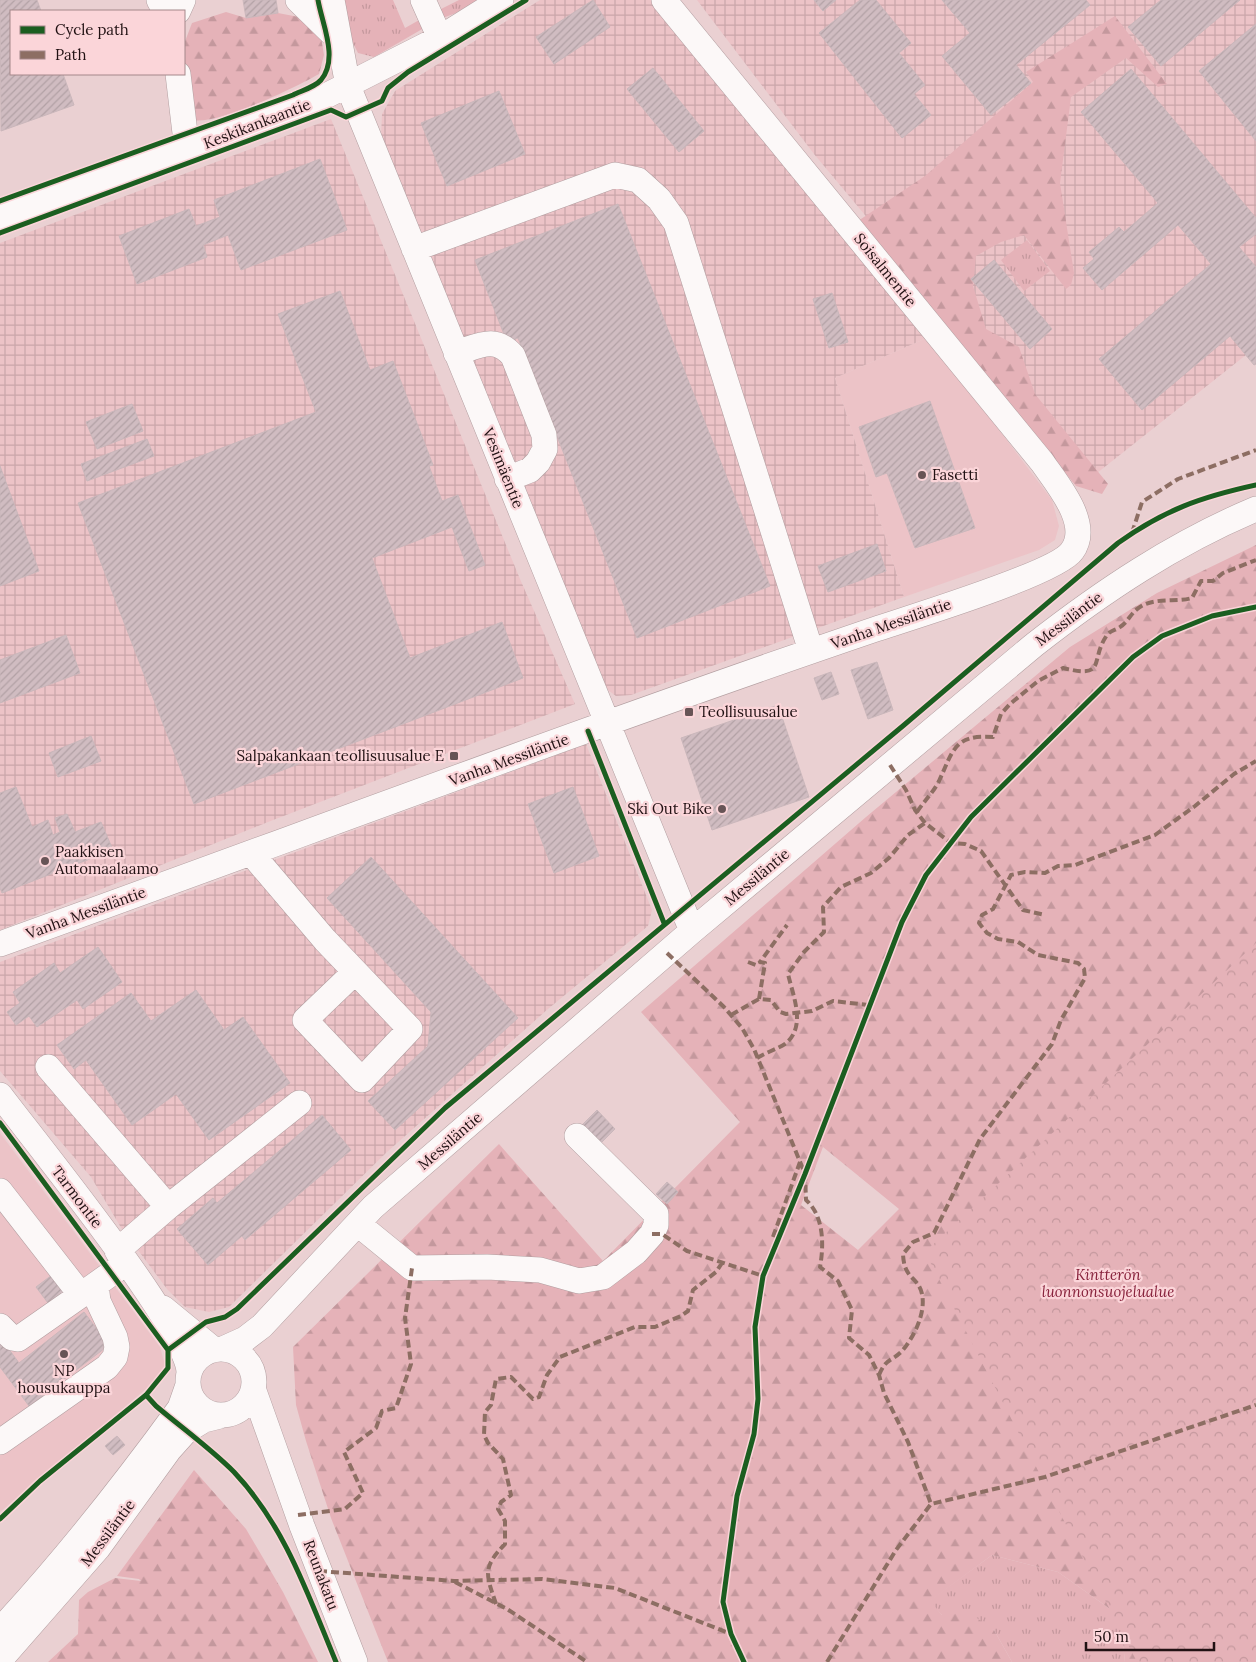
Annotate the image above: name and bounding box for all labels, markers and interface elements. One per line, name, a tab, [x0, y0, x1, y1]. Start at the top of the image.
legend	[10, 10, 185, 75]
text: Cycle path	[55, 20, 129, 39]
text: Path	[55, 45, 86, 64]
street label: Keskikankaantie	[201, 94, 313, 153]
street label: Soisalmentie	[850, 229, 921, 310]
street label: Vesimäentie	[478, 424, 528, 511]
place label: Fasetti	[932, 465, 978, 484]
marker: Fasetti	[916, 469, 928, 481]
street label: Messiläntie	[1031, 587, 1106, 650]
street label: Vanha Messiläntie	[827, 594, 953, 653]
place label: Teollisuusalue	[699, 702, 798, 721]
marker: Teollisuusalue	[683, 706, 695, 718]
street label: Vanha Messiläntie	[446, 729, 571, 790]
place label: Salpakankaan teollisuusalue E	[237, 746, 444, 765]
marker: Salpakankaan teollisuusalue E	[448, 750, 460, 762]
place label: Ski Out Bike	[627, 799, 712, 818]
marker: Ski Out Bike	[716, 803, 728, 815]
place label: Paakkisen Automaalaamo	[54, 842, 159, 878]
street label: Messiläntie	[720, 844, 793, 909]
marker: Paakkisen Automaalaamo	[39, 855, 51, 867]
street label: Vanha Messiläntie	[23, 882, 148, 943]
street label: Messiläntie	[414, 1108, 486, 1174]
street label: Tarmontie	[48, 1162, 107, 1231]
park label: Kintterön luonnonsuojelualue	[1042, 1265, 1174, 1301]
marker: NP housukauppa	[58, 1348, 70, 1360]
place label: NP housukauppa	[18, 1361, 111, 1397]
street label: Messiläntie	[76, 1495, 139, 1570]
street label: Reunakatu	[299, 1537, 344, 1613]
scale bar	[1086, 1620, 1214, 1652]
text: 50 m	[1094, 1627, 1129, 1646]

